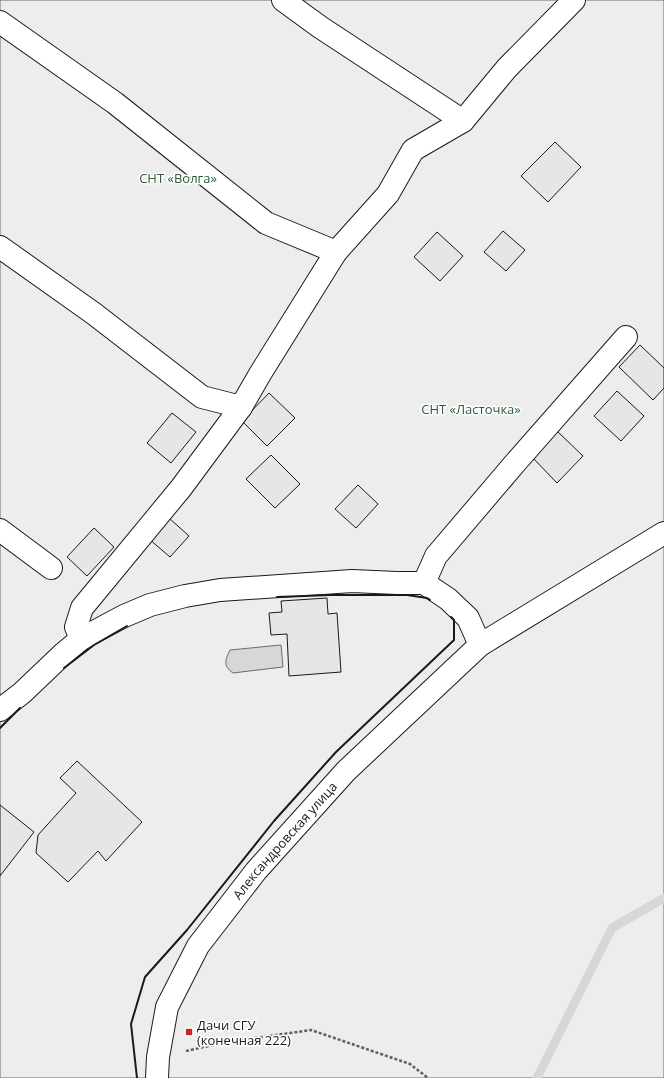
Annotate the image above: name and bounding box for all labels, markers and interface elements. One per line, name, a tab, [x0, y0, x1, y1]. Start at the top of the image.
park label: СНТ «Волга»	[139, 169, 217, 187]
park label: СНТ «Ласточка»	[421, 400, 521, 418]
street label: Александровская улица	[228, 778, 341, 903]
place label: Дачи СГУ (конечная 222)	[197, 1016, 291, 1049]
marker: Дачи СГУ (конечная 222)	[184, 1027, 194, 1037]

